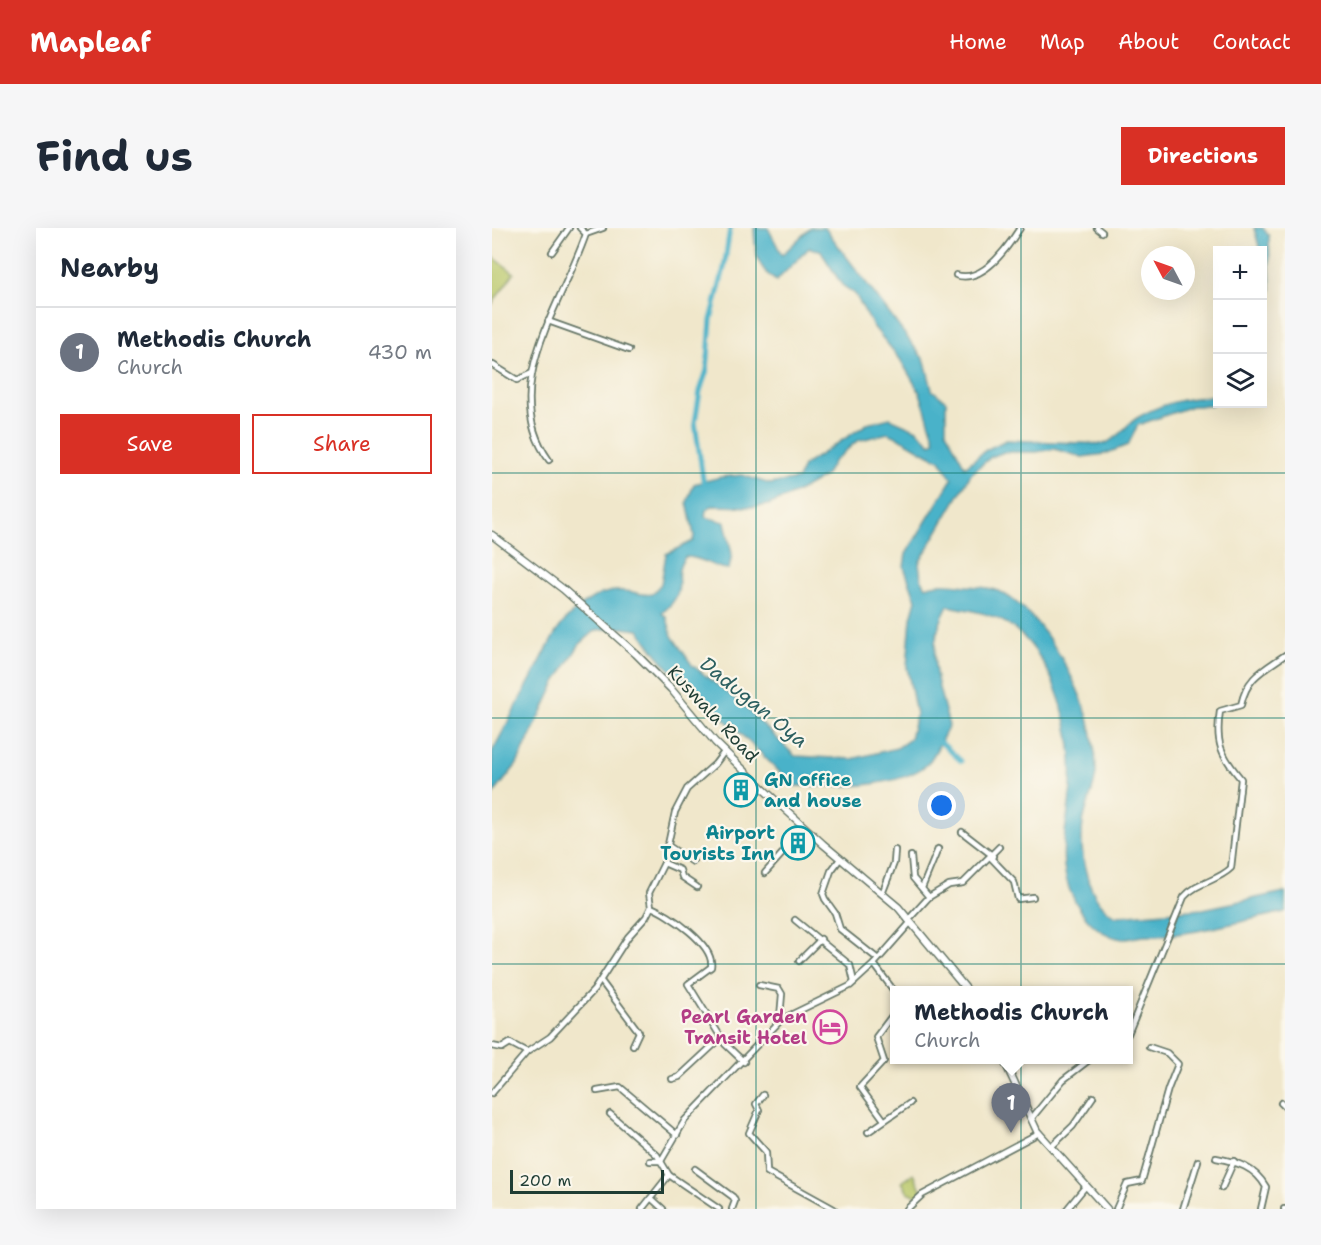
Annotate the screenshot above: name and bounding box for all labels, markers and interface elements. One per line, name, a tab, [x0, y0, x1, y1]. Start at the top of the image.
text: Mapleaf	[30, 23, 151, 61]
text: Home	[949, 28, 1007, 56]
text: Map	[1040, 28, 1085, 56]
text: About	[1118, 28, 1179, 56]
text: Contact	[1212, 28, 1291, 56]
button: Directions	[1121, 127, 1285, 185]
text: Find us	[36, 128, 193, 184]
north arrow	[1141, 246, 1195, 300]
map controls	[1213, 246, 1267, 408]
button: +	[1213, 246, 1267, 300]
text: Nearby	[60, 250, 159, 285]
button: −	[1213, 300, 1267, 354]
text: Methodis Church	[117, 325, 311, 354]
text: 1	[75, 339, 84, 365]
text: 430 m	[368, 339, 432, 365]
text: Church	[117, 354, 183, 380]
button: layers	[1213, 354, 1267, 408]
button: Save	[60, 414, 240, 474]
button: Share	[252, 414, 432, 474]
water label: Dadugan Oya	[695, 651, 813, 753]
street label: Kuswala Road	[662, 661, 764, 767]
place label: GN office and house	[764, 768, 862, 813]
building icon: GN office and house	[723, 772, 759, 808]
your location	[927, 791, 956, 820]
place label: Airport Tourists Inn	[660, 821, 775, 866]
building icon: Airport Tourists Inn	[780, 825, 816, 861]
popup	[890, 986, 1133, 1064]
text: Methodis Church	[914, 998, 1109, 1027]
place label: Pearl Garden Transit Hotel	[681, 1005, 807, 1050]
hotel icon: Pearl Garden Transit Hotel	[812, 1009, 848, 1045]
text: Church	[914, 1027, 980, 1053]
pin: 1	[992, 1084, 1030, 1133]
scale bar	[510, 1167, 664, 1194]
text: 200 m	[519, 1170, 571, 1191]

